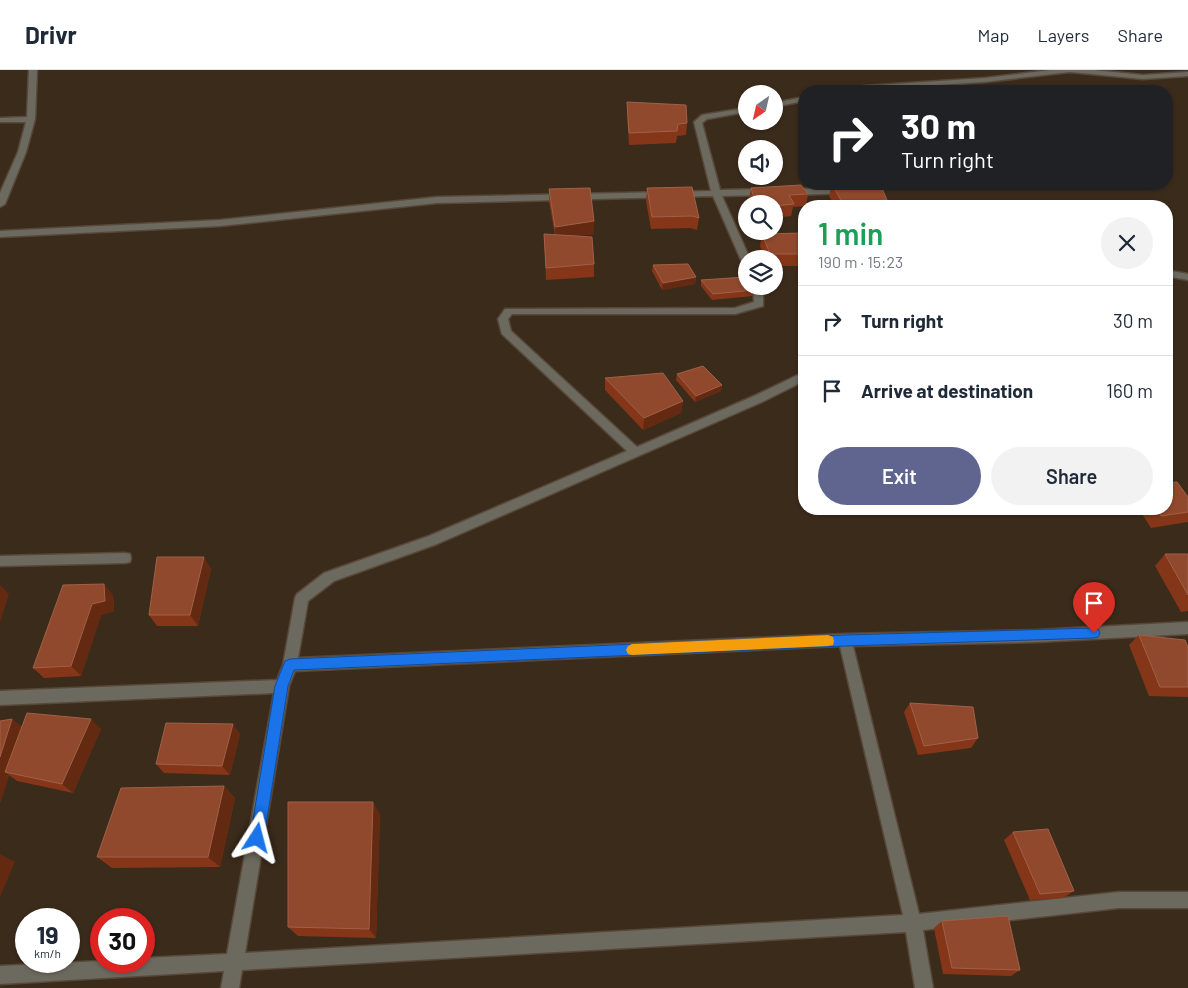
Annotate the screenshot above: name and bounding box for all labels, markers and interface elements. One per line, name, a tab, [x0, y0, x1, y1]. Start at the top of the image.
text: Drivr	[25, 20, 77, 49]
text: Map	[977, 24, 1009, 46]
text: Layers	[1037, 24, 1090, 46]
text: Share	[1118, 24, 1163, 46]
north arrow	[738, 85, 782, 130]
map controls	[738, 85, 783, 295]
text: 30 m	[901, 104, 976, 146]
icon: right	[818, 105, 883, 170]
button: sound	[738, 140, 783, 185]
text: Turn right	[901, 146, 994, 172]
button: search	[738, 195, 783, 240]
text: 1 min	[818, 215, 883, 251]
button: close	[1101, 217, 1153, 269]
button: layers	[738, 250, 783, 295]
text: 190 m · 15:23	[818, 252, 903, 271]
icon: right	[818, 307, 846, 335]
text: Turn right	[861, 309, 943, 332]
text: 30 m	[1113, 309, 1153, 332]
icon: arrive	[818, 377, 846, 405]
text: Arrive at destination	[861, 379, 1033, 402]
text: 160 m	[1106, 379, 1153, 402]
button: Exit	[818, 447, 981, 505]
button: Share	[991, 447, 1153, 505]
pin	[1073, 582, 1115, 633]
icon: arrive	[1080, 589, 1108, 617]
position arrow	[230, 811, 282, 863]
speed limit sign: 30	[90, 908, 155, 973]
text: 19	[36, 919, 59, 949]
text: km/h	[34, 946, 61, 960]

